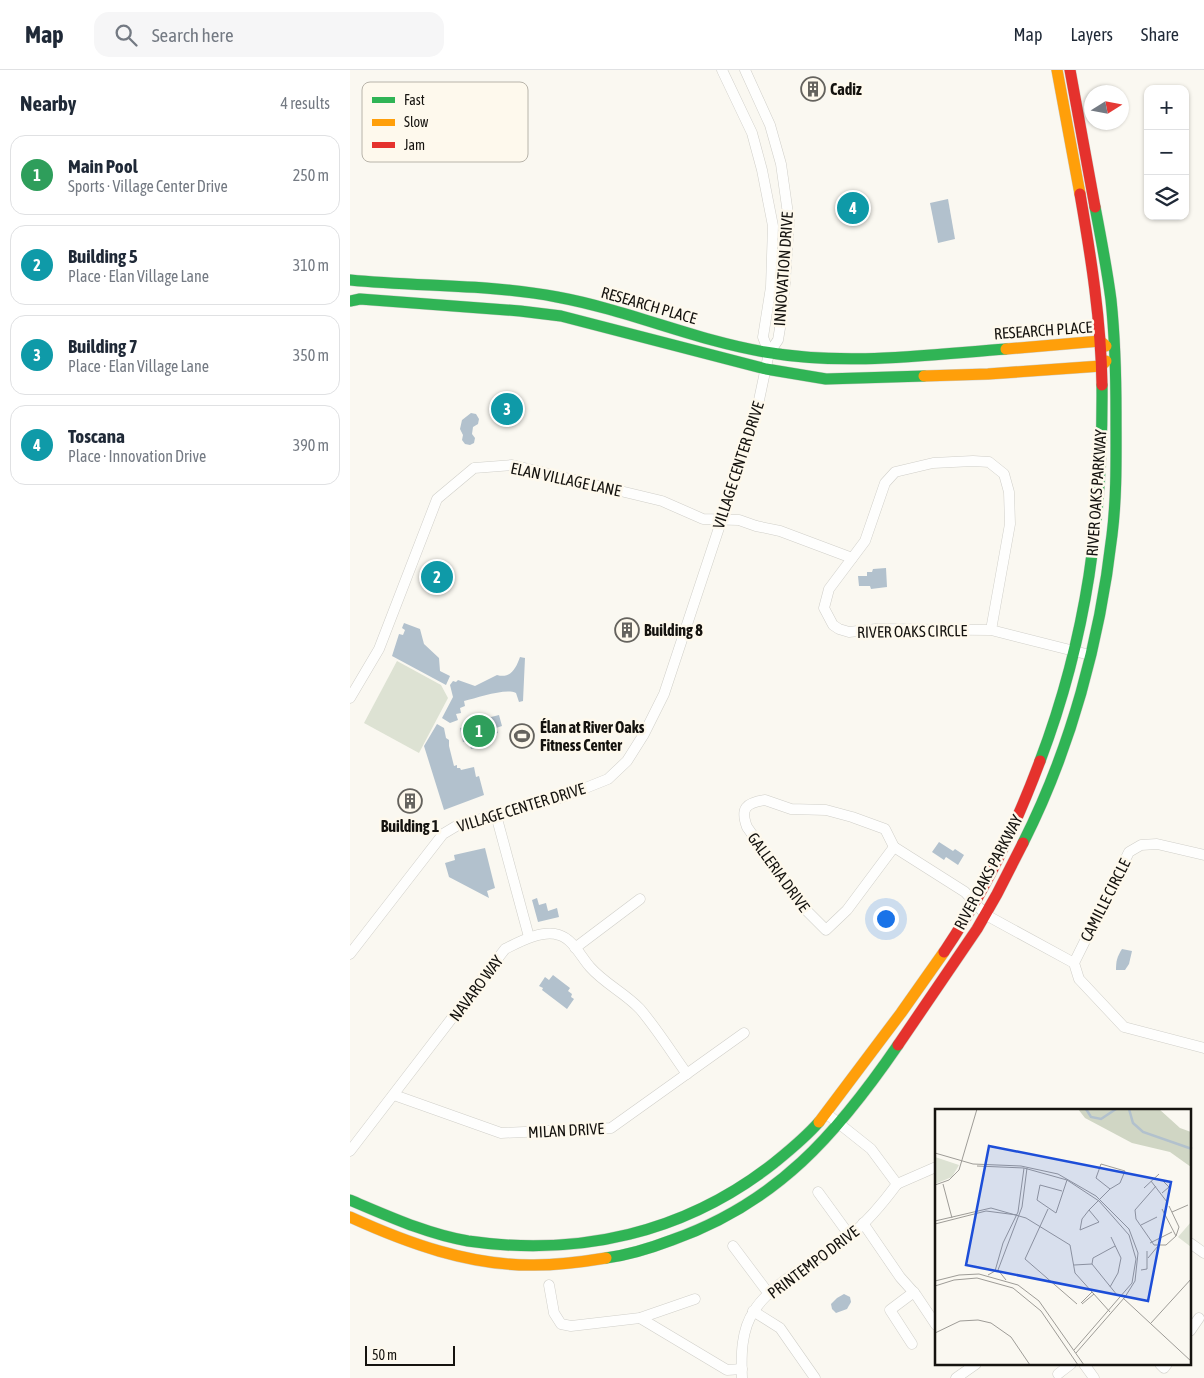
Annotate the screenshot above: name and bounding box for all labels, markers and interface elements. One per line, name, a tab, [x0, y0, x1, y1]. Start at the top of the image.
search box	[94, 12, 444, 57]
text: Map	[25, 21, 64, 48]
icon: search	[112, 21, 140, 49]
text: Search here	[152, 24, 234, 46]
text: Map	[1013, 24, 1042, 45]
text: Layers	[1070, 24, 1113, 45]
text: Share	[1141, 24, 1179, 45]
building icon: Cadiz	[800, 76, 826, 102]
place label: Cadiz	[830, 80, 862, 98]
legend	[362, 82, 528, 162]
north arrow	[1084, 85, 1129, 130]
map controls	[1144, 85, 1189, 220]
button: +	[1144, 85, 1189, 130]
text: Nearby	[20, 91, 76, 115]
text: Fast	[404, 92, 425, 108]
text: 4 results	[280, 94, 330, 112]
text: Slow	[404, 114, 429, 130]
button: −	[1144, 130, 1189, 175]
text: Jam	[404, 137, 425, 153]
text: Main Pool	[68, 155, 138, 177]
text: 1	[33, 166, 41, 184]
text: 250 m	[293, 166, 329, 184]
button: layers	[1144, 175, 1189, 220]
text: Sports · Village Center Drive	[68, 177, 228, 195]
pin: 4	[837, 189, 869, 227]
street label: INNOVATION DRIVE	[770, 211, 796, 327]
text: Building 5	[68, 245, 138, 267]
text: 2	[33, 256, 41, 274]
text: 310 m	[293, 256, 329, 274]
text: Place · Elan Village Lane	[68, 267, 209, 285]
street label: RESEARCH PLACE	[599, 283, 699, 327]
street label: RESEARCH PLACE	[993, 318, 1093, 342]
text: Building 7	[68, 335, 138, 357]
text: 3	[33, 346, 41, 364]
text: 350 m	[293, 346, 329, 364]
text: Place · Elan Village Lane	[68, 357, 209, 375]
pin: 3	[491, 390, 523, 428]
street label: VILLAGE CENTER DRIVE	[709, 399, 767, 531]
text: Toscana	[68, 425, 125, 447]
street label: RIVER OAKS PARKWAY	[1083, 428, 1109, 557]
text: 4	[33, 436, 41, 454]
text: 390 m	[293, 436, 329, 454]
text: Place · Innovation Drive	[68, 447, 206, 465]
street label: ELAN VILLAGE LANE	[509, 459, 623, 500]
pin: 2	[421, 558, 453, 596]
building icon: Building 8	[614, 617, 640, 643]
place label: Building 8	[644, 621, 703, 639]
street label: RIVER OAKS CIRCLE	[857, 621, 967, 641]
pin: 1	[463, 712, 495, 750]
place label: Élan at River Oaks Fitness Center	[540, 718, 645, 754]
sports icon: Élan at River Oaks Fitness Center	[509, 723, 535, 749]
street label: VILLAGE CENTER DRIVE	[455, 779, 587, 835]
building icon: Building 1	[397, 788, 423, 814]
street label: RIVER OAKS PARKWAY	[950, 811, 1026, 932]
place label: Building 1	[381, 817, 440, 835]
street label: GALLERIA DRIVE	[744, 829, 814, 915]
street label: CAMILLE CIRCLE	[1076, 855, 1134, 944]
your location	[873, 906, 899, 932]
street label: NAVARO WAY	[446, 951, 507, 1024]
inset map	[935, 1109, 1192, 1366]
street label: MILAN DRIVE	[527, 1119, 605, 1141]
street label: PRINTEMPO DRIVE	[764, 1222, 862, 1302]
scale bar	[365, 1343, 455, 1366]
text: 50 m	[372, 1347, 397, 1363]

